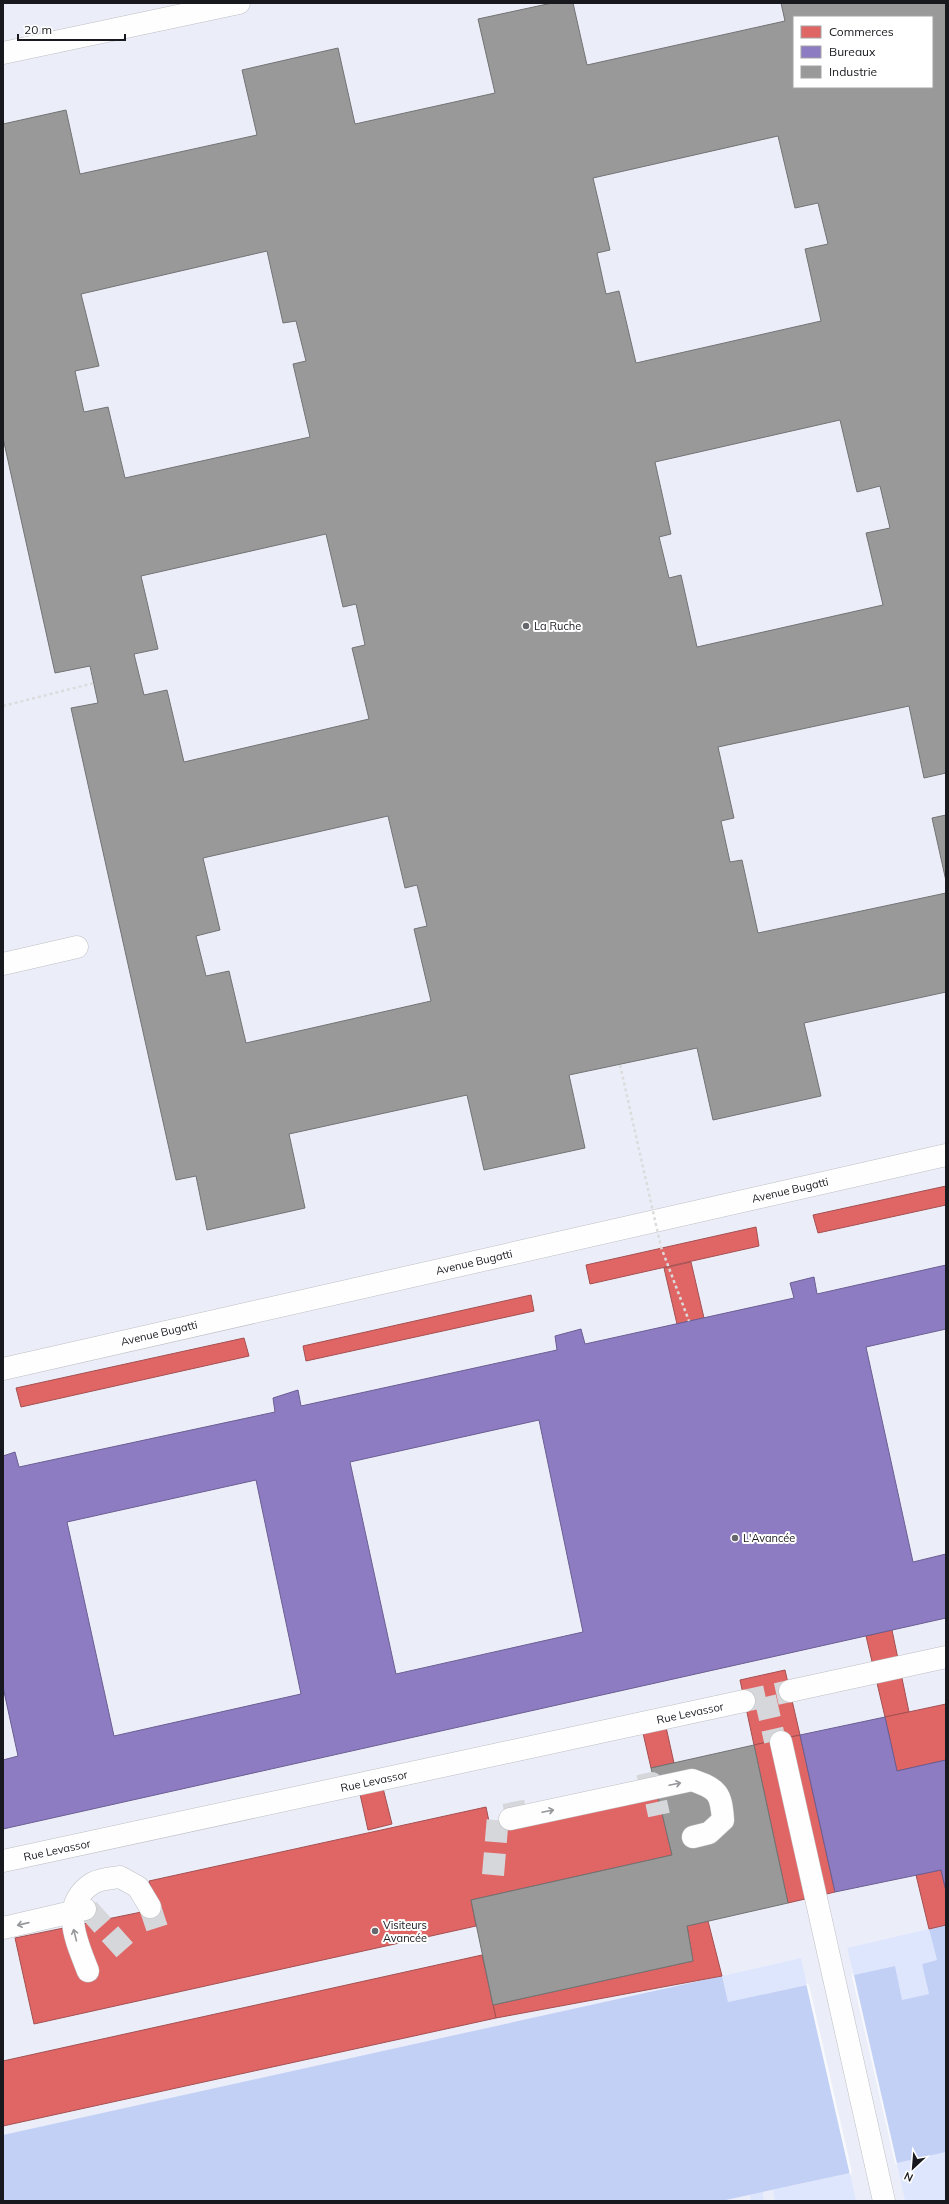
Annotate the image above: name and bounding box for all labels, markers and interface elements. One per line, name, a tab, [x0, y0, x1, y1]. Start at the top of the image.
scale bar	[18, 16, 125, 42]
legend	[793, 16, 933, 88]
text: 20 m	[24, 22, 52, 37]
text: Commerces	[829, 24, 894, 39]
text: Bureaux	[829, 44, 876, 59]
text: Industrie	[829, 64, 877, 79]
place label: La Ruche	[534, 619, 581, 633]
marker: La Ruche	[521, 621, 531, 631]
street label: Avenue Bugatti	[750, 1174, 830, 1206]
street label: Avenue Bugatti	[434, 1246, 514, 1278]
street label: Avenue Bugatti	[119, 1317, 199, 1349]
place label: L'Avancée	[743, 1531, 795, 1545]
marker: L'Avancée	[730, 1533, 740, 1543]
street label: Rue Levassor	[655, 1699, 725, 1727]
street label: Rue Levassor	[339, 1767, 409, 1795]
one-way arrow	[668, 1779, 681, 1787]
one-way arrow	[541, 1806, 554, 1814]
street label: Rue Levassor	[22, 1836, 92, 1864]
place label: Visiteurs Avancée	[383, 1918, 427, 1945]
one-way arrow	[16, 1920, 29, 1928]
marker: Visiteurs Avancée	[370, 1926, 380, 1936]
one-way arrow	[71, 1928, 78, 1941]
north arrow	[893, 2148, 933, 2188]
text: N	[902, 2169, 915, 2185]

